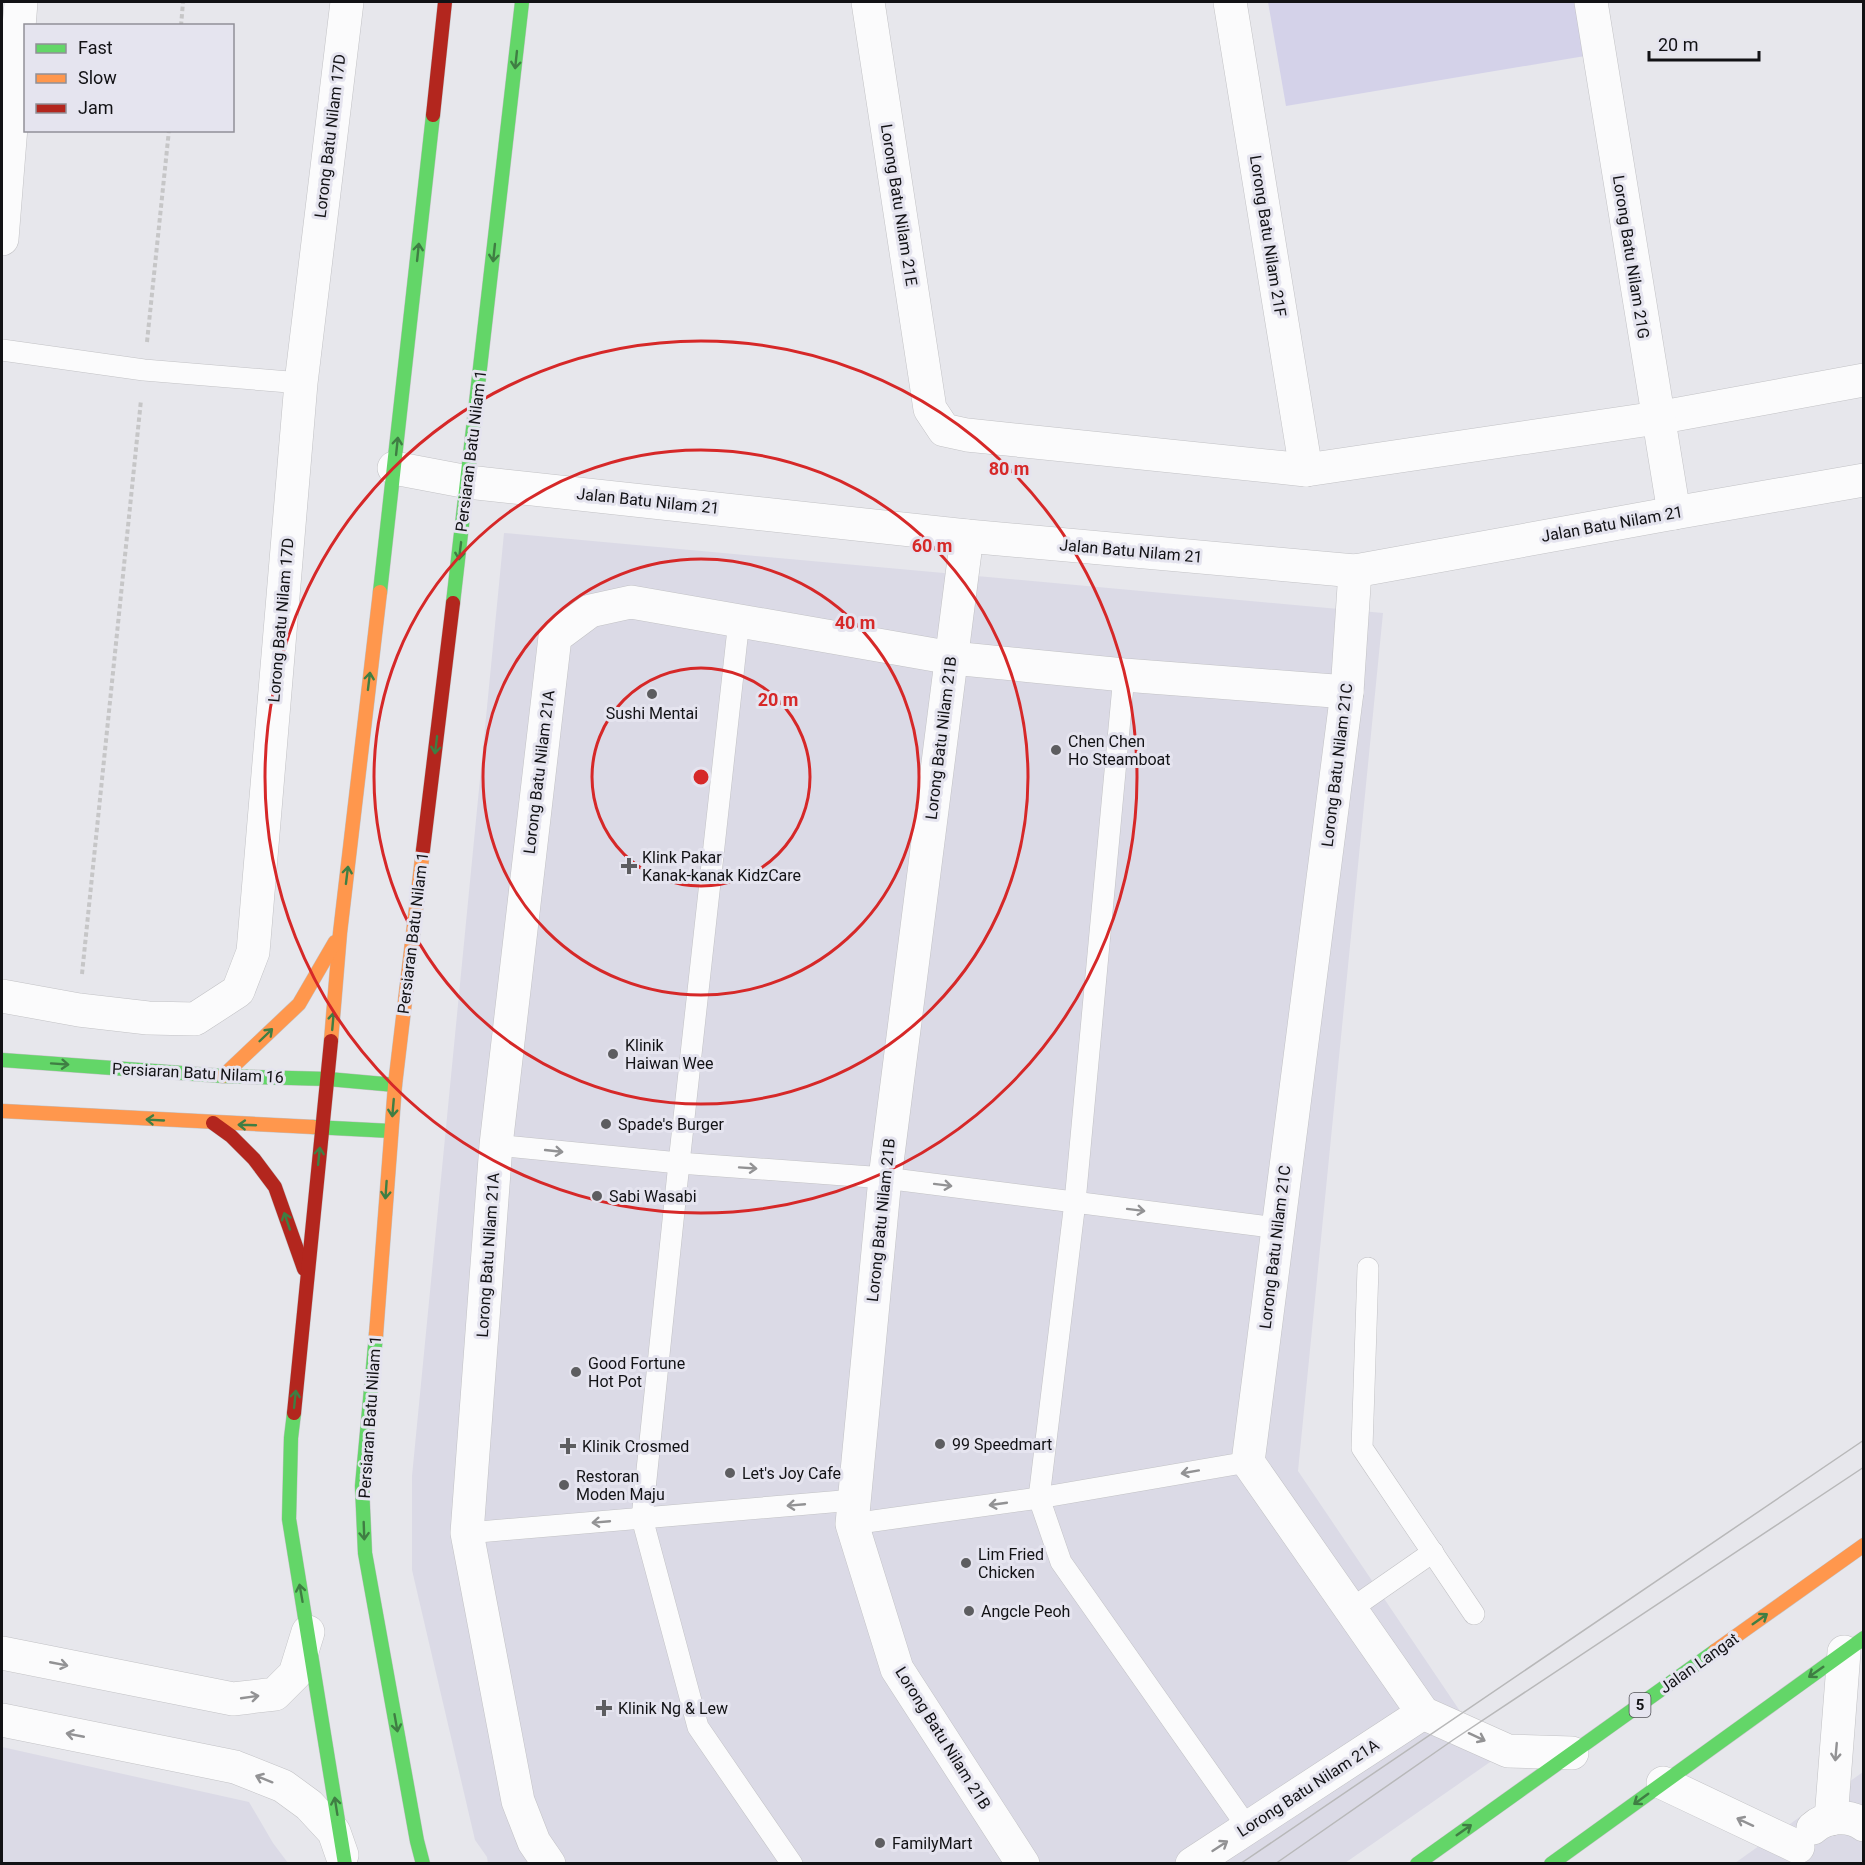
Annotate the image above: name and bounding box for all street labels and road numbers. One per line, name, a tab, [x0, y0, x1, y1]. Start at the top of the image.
street label: Lorong Batu Nilam 17D	[311, 53, 349, 219]
street label: Lorong Batu Nilam 21E	[877, 123, 921, 287]
street label: Lorong Batu Nilam 21F	[1246, 154, 1290, 318]
street label: Lorong Batu Nilam 21G	[1609, 174, 1653, 340]
street label: Persiaran Batu Nilam 1	[452, 369, 490, 533]
street label: Jalan Batu Nilam 21	[576, 484, 720, 518]
street label: Jalan Batu Nilam 21	[1540, 502, 1684, 546]
street label: Jalan Batu Nilam 21	[1059, 535, 1203, 567]
street label: Lorong Batu Nilam 17D	[264, 537, 298, 703]
street label: Lorong Batu Nilam 21B	[922, 655, 960, 821]
street label: Lorong Batu Nilam 21C	[1318, 682, 1356, 848]
street label: Lorong Batu Nilam 21A	[520, 688, 559, 855]
street label: Persiaran Batu Nilam 1	[394, 851, 432, 1015]
street label: Persiaran Batu Nilam 16	[112, 1059, 284, 1087]
street label: Lorong Batu Nilam 21B	[863, 1137, 899, 1303]
street label: Lorong Batu Nilam 21C	[1256, 1164, 1294, 1330]
street label: Lorong Batu Nilam 21A	[473, 1172, 503, 1338]
street label: Persiaran Batu Nilam 1	[355, 1335, 385, 1499]
street label: Jalan Langat	[1656, 1629, 1742, 1697]
street label: Lorong Batu Nilam 21B	[891, 1663, 995, 1813]
road number: 5	[1630, 1693, 1650, 1717]
street label: Lorong Batu Nilam 21A	[1234, 1735, 1383, 1841]

